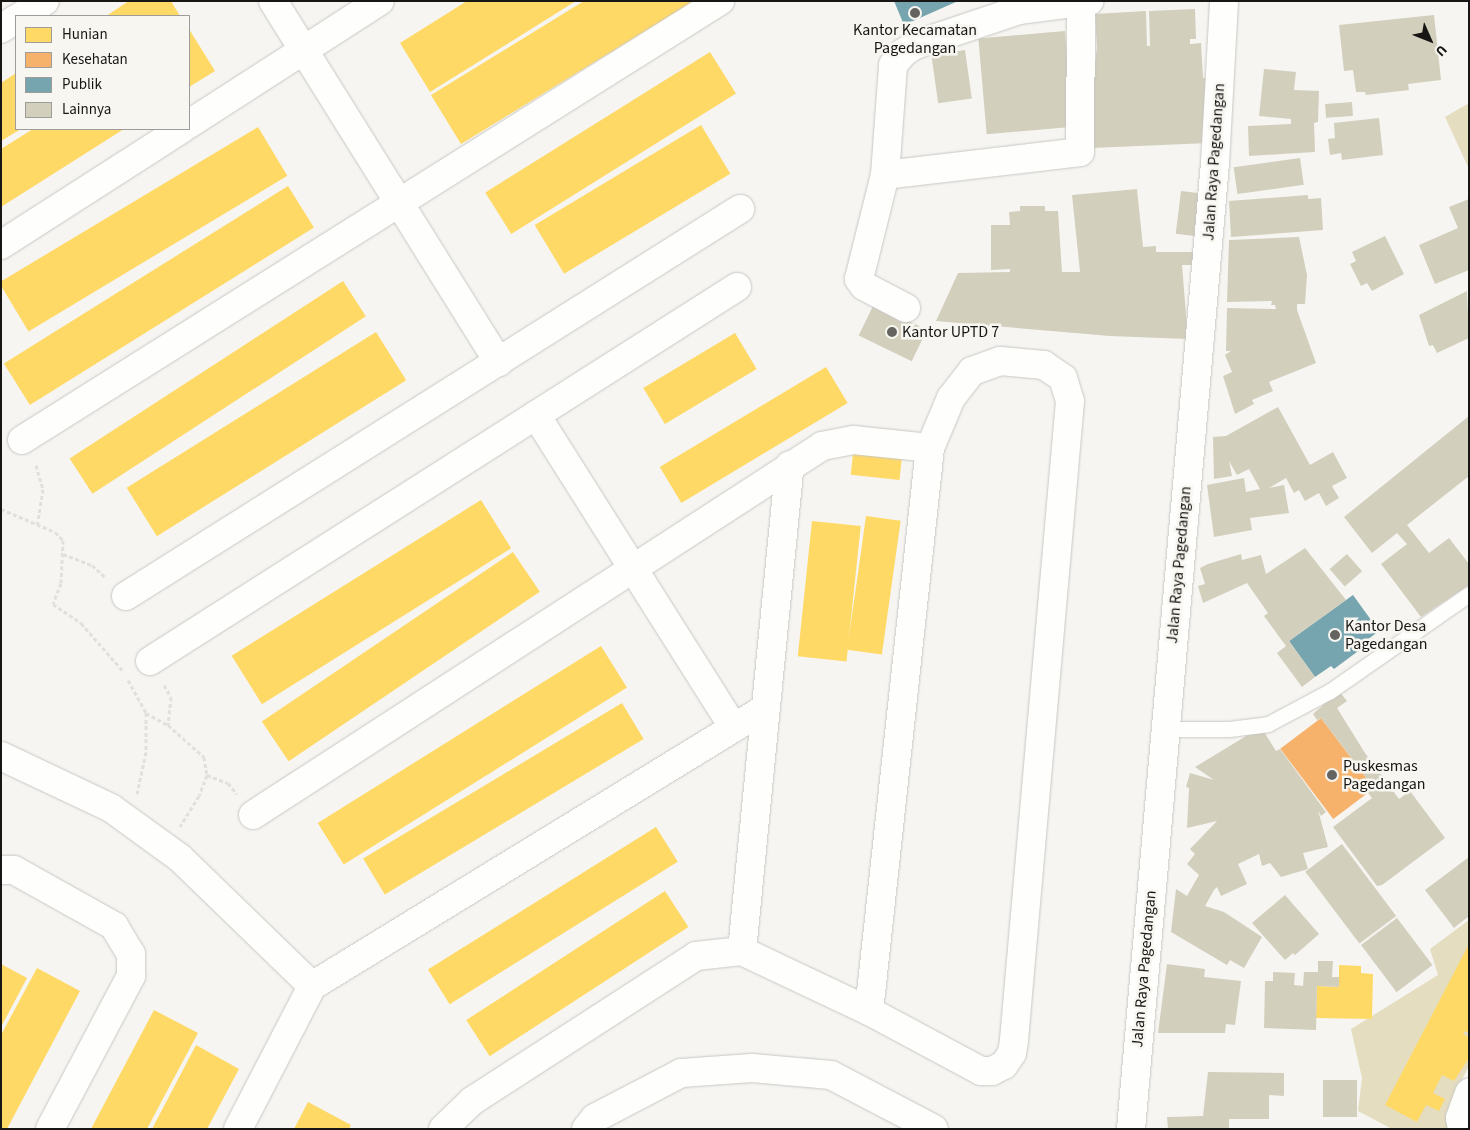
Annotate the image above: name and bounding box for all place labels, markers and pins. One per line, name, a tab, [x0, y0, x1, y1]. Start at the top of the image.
marker: Kantor Kecamatan Pagedangan	[909, 7, 921, 19]
place label: Kantor Kecamatan Pagedangan	[853, 20, 977, 58]
place label: Kantor UPTD 7	[902, 322, 999, 342]
marker: Kantor UPTD 7	[886, 326, 898, 338]
place label: Kantor Desa Pagedangan	[1345, 616, 1428, 654]
marker: Kantor Desa Pagedangan	[1329, 629, 1341, 641]
place label: Puskesmas Pagedangan	[1343, 756, 1426, 794]
marker: Puskesmas Pagedangan	[1325, 768, 1339, 782]

